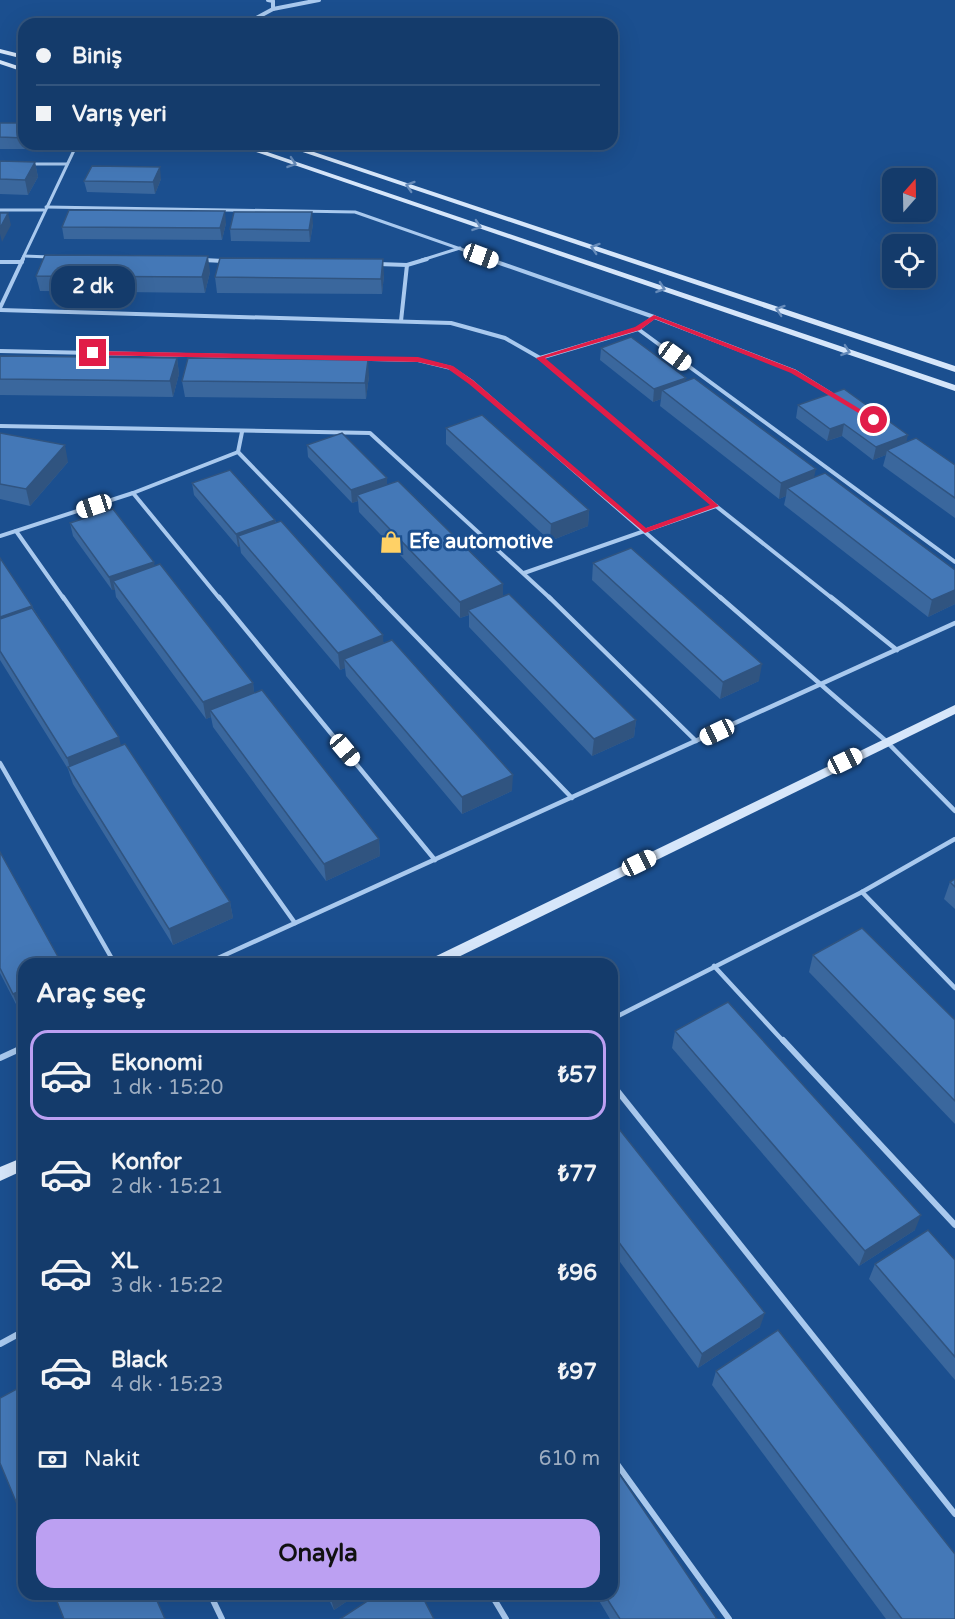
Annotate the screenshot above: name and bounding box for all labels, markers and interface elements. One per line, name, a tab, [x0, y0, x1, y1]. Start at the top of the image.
text: Biniş	[72, 43, 122, 69]
text: Varış yeri	[72, 101, 167, 127]
one-way arrow	[286, 156, 297, 168]
north arrow	[882, 168, 936, 222]
map controls	[882, 168, 936, 288]
one-way arrow	[405, 181, 416, 194]
one-way arrow	[471, 218, 482, 231]
button: locate	[882, 234, 936, 288]
car	[461, 241, 501, 271]
one-way arrow	[590, 243, 601, 256]
callout: 2 dk	[51, 266, 135, 308]
text: 2 dk	[72, 275, 114, 299]
one-way arrow	[655, 281, 666, 294]
one-way arrow	[775, 305, 786, 317]
car	[655, 338, 695, 374]
route end	[79, 339, 106, 366]
one-way arrow	[840, 344, 851, 356]
route start	[860, 406, 887, 433]
car	[74, 492, 114, 520]
shop icon: Efe automotive	[378, 529, 404, 555]
place label: Efe automotive	[409, 530, 553, 554]
car	[697, 716, 737, 748]
car	[327, 730, 363, 770]
car	[825, 745, 865, 777]
car	[619, 847, 659, 879]
text: Araç seç	[36, 977, 146, 1010]
icon: car	[39, 1048, 93, 1102]
text: Ekonomi	[111, 1050, 203, 1076]
text: ₺57	[558, 1062, 597, 1088]
text: 1 dk · 15:20	[111, 1076, 223, 1100]
icon: car	[39, 1147, 93, 1201]
text: Konfor	[111, 1149, 182, 1175]
text: ₺77	[558, 1161, 597, 1187]
text: 2 dk · 15:21	[111, 1175, 223, 1199]
icon: car	[39, 1246, 93, 1300]
text: XL	[111, 1248, 138, 1274]
text: ₺96	[558, 1260, 597, 1286]
text: 3 dk · 15:22	[111, 1274, 223, 1298]
icon: car	[39, 1345, 93, 1399]
text: Black	[111, 1347, 168, 1373]
text: ₺97	[558, 1359, 597, 1385]
text: 4 dk · 15:23	[111, 1373, 223, 1397]
icon: cash	[36, 1443, 69, 1476]
text: Nakit	[84, 1446, 140, 1472]
text: 610 m	[539, 1447, 600, 1471]
button: Onayla	[36, 1519, 600, 1588]

